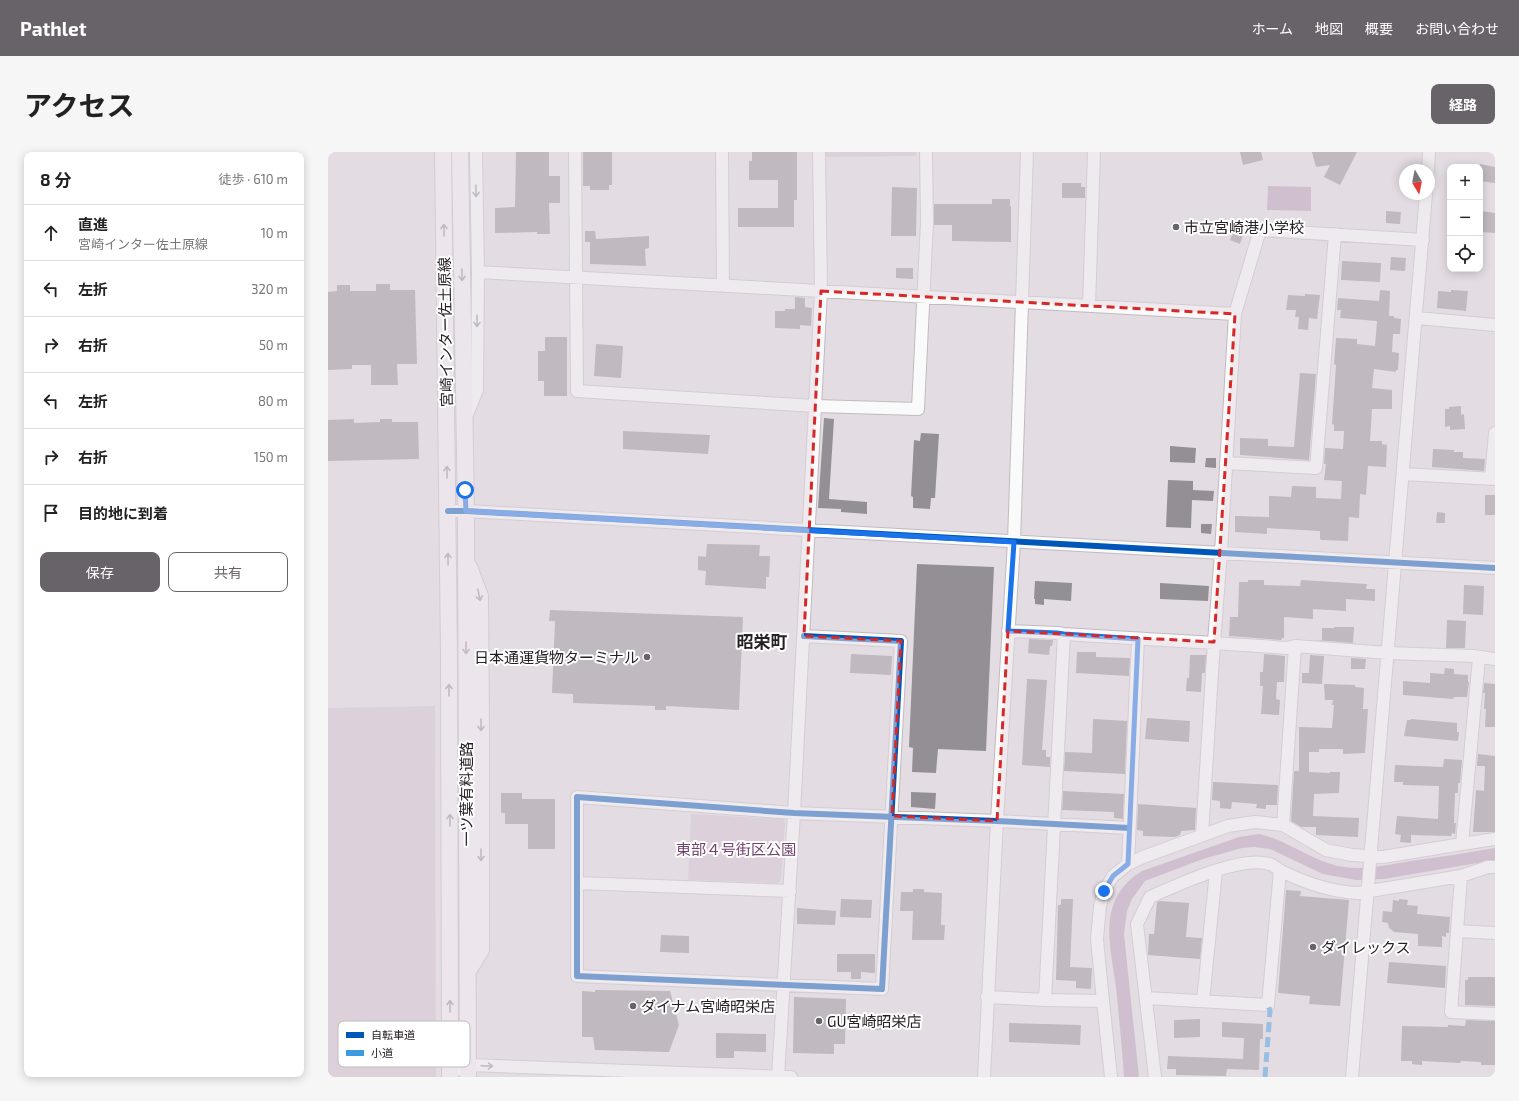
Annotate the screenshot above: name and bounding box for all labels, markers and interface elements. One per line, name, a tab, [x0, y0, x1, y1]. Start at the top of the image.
text: Pathlet	[20, 17, 86, 40]
text: ホーム	[1251, 20, 1293, 37]
text: 地図	[1315, 20, 1343, 37]
text: 概要	[1365, 20, 1393, 37]
text: お問い合わせ	[1415, 20, 1499, 37]
button: 経路	[1431, 84, 1495, 124]
text: アクセス	[24, 88, 135, 122]
north arrow	[1399, 164, 1435, 200]
map controls	[1447, 164, 1483, 272]
button: +	[1447, 164, 1483, 200]
text: 8 分	[40, 169, 71, 189]
text: 徒歩 · 610 m	[218, 171, 288, 187]
one-way arrow	[473, 184, 480, 197]
button: −	[1447, 200, 1483, 236]
text: 直進	[78, 215, 108, 233]
place label: 市立宮崎港小学校	[1184, 218, 1304, 236]
icon: ahead	[40, 222, 62, 244]
marker: 市立宮崎港小学校	[1171, 222, 1181, 232]
one-way arrow	[440, 224, 448, 237]
text: 10 m	[261, 225, 288, 241]
text: 宮崎インター佐土原線	[78, 236, 208, 252]
button: locate	[1447, 236, 1483, 272]
street label: 宮崎インター佐土原線	[435, 257, 455, 407]
one-way arrow	[458, 268, 466, 281]
icon: left	[40, 278, 62, 300]
text: 左折	[78, 280, 108, 298]
text: 320 m	[251, 281, 288, 297]
one-way arrow	[473, 314, 481, 327]
icon: right	[40, 334, 62, 356]
text: 右折	[78, 336, 108, 354]
text: 50 m	[259, 337, 288, 353]
icon: left	[40, 390, 62, 412]
text: 左折	[78, 392, 108, 410]
text: 80 m	[258, 393, 288, 409]
icon: right	[40, 446, 62, 468]
text: 右折	[78, 448, 108, 466]
text: 150 m	[254, 449, 288, 465]
one-way arrow	[444, 466, 451, 479]
route start	[456, 481, 474, 499]
icon: arrive	[40, 502, 62, 524]
text: 目的地に到着	[78, 504, 168, 522]
button: 保存	[40, 552, 160, 592]
button: 共有	[168, 552, 288, 592]
one-way arrow	[444, 553, 452, 566]
one-way arrow	[475, 588, 483, 601]
district label: 昭栄町	[737, 631, 788, 651]
one-way arrow	[462, 641, 470, 654]
place label: 日本通運貨物ターミナル	[474, 648, 639, 666]
marker: 日本通運貨物ターミナル	[642, 652, 652, 662]
one-way arrow	[445, 684, 453, 697]
one-way arrow	[477, 718, 485, 731]
street label: 一ツ葉有料道路	[457, 741, 475, 847]
one-way arrow	[446, 814, 454, 827]
park label: 東部４号街区公園	[676, 840, 796, 858]
one-way arrow	[477, 848, 485, 861]
route end	[1095, 882, 1113, 900]
place label: ダイレックス	[1321, 938, 1411, 956]
marker: ダイレックス	[1308, 942, 1318, 952]
place label: ダイナム宮崎昭栄店	[641, 997, 775, 1015]
one-way arrow	[446, 1000, 454, 1013]
marker: ダイナム宮崎昭栄店	[628, 1001, 638, 1011]
place label: GU宮崎昭栄店	[827, 1012, 921, 1030]
marker: GU宮崎昭栄店	[814, 1016, 824, 1026]
legend	[338, 1021, 470, 1067]
text: 自転車道	[371, 1028, 415, 1041]
text: 小道	[371, 1046, 393, 1059]
one-way arrow	[480, 1062, 493, 1070]

